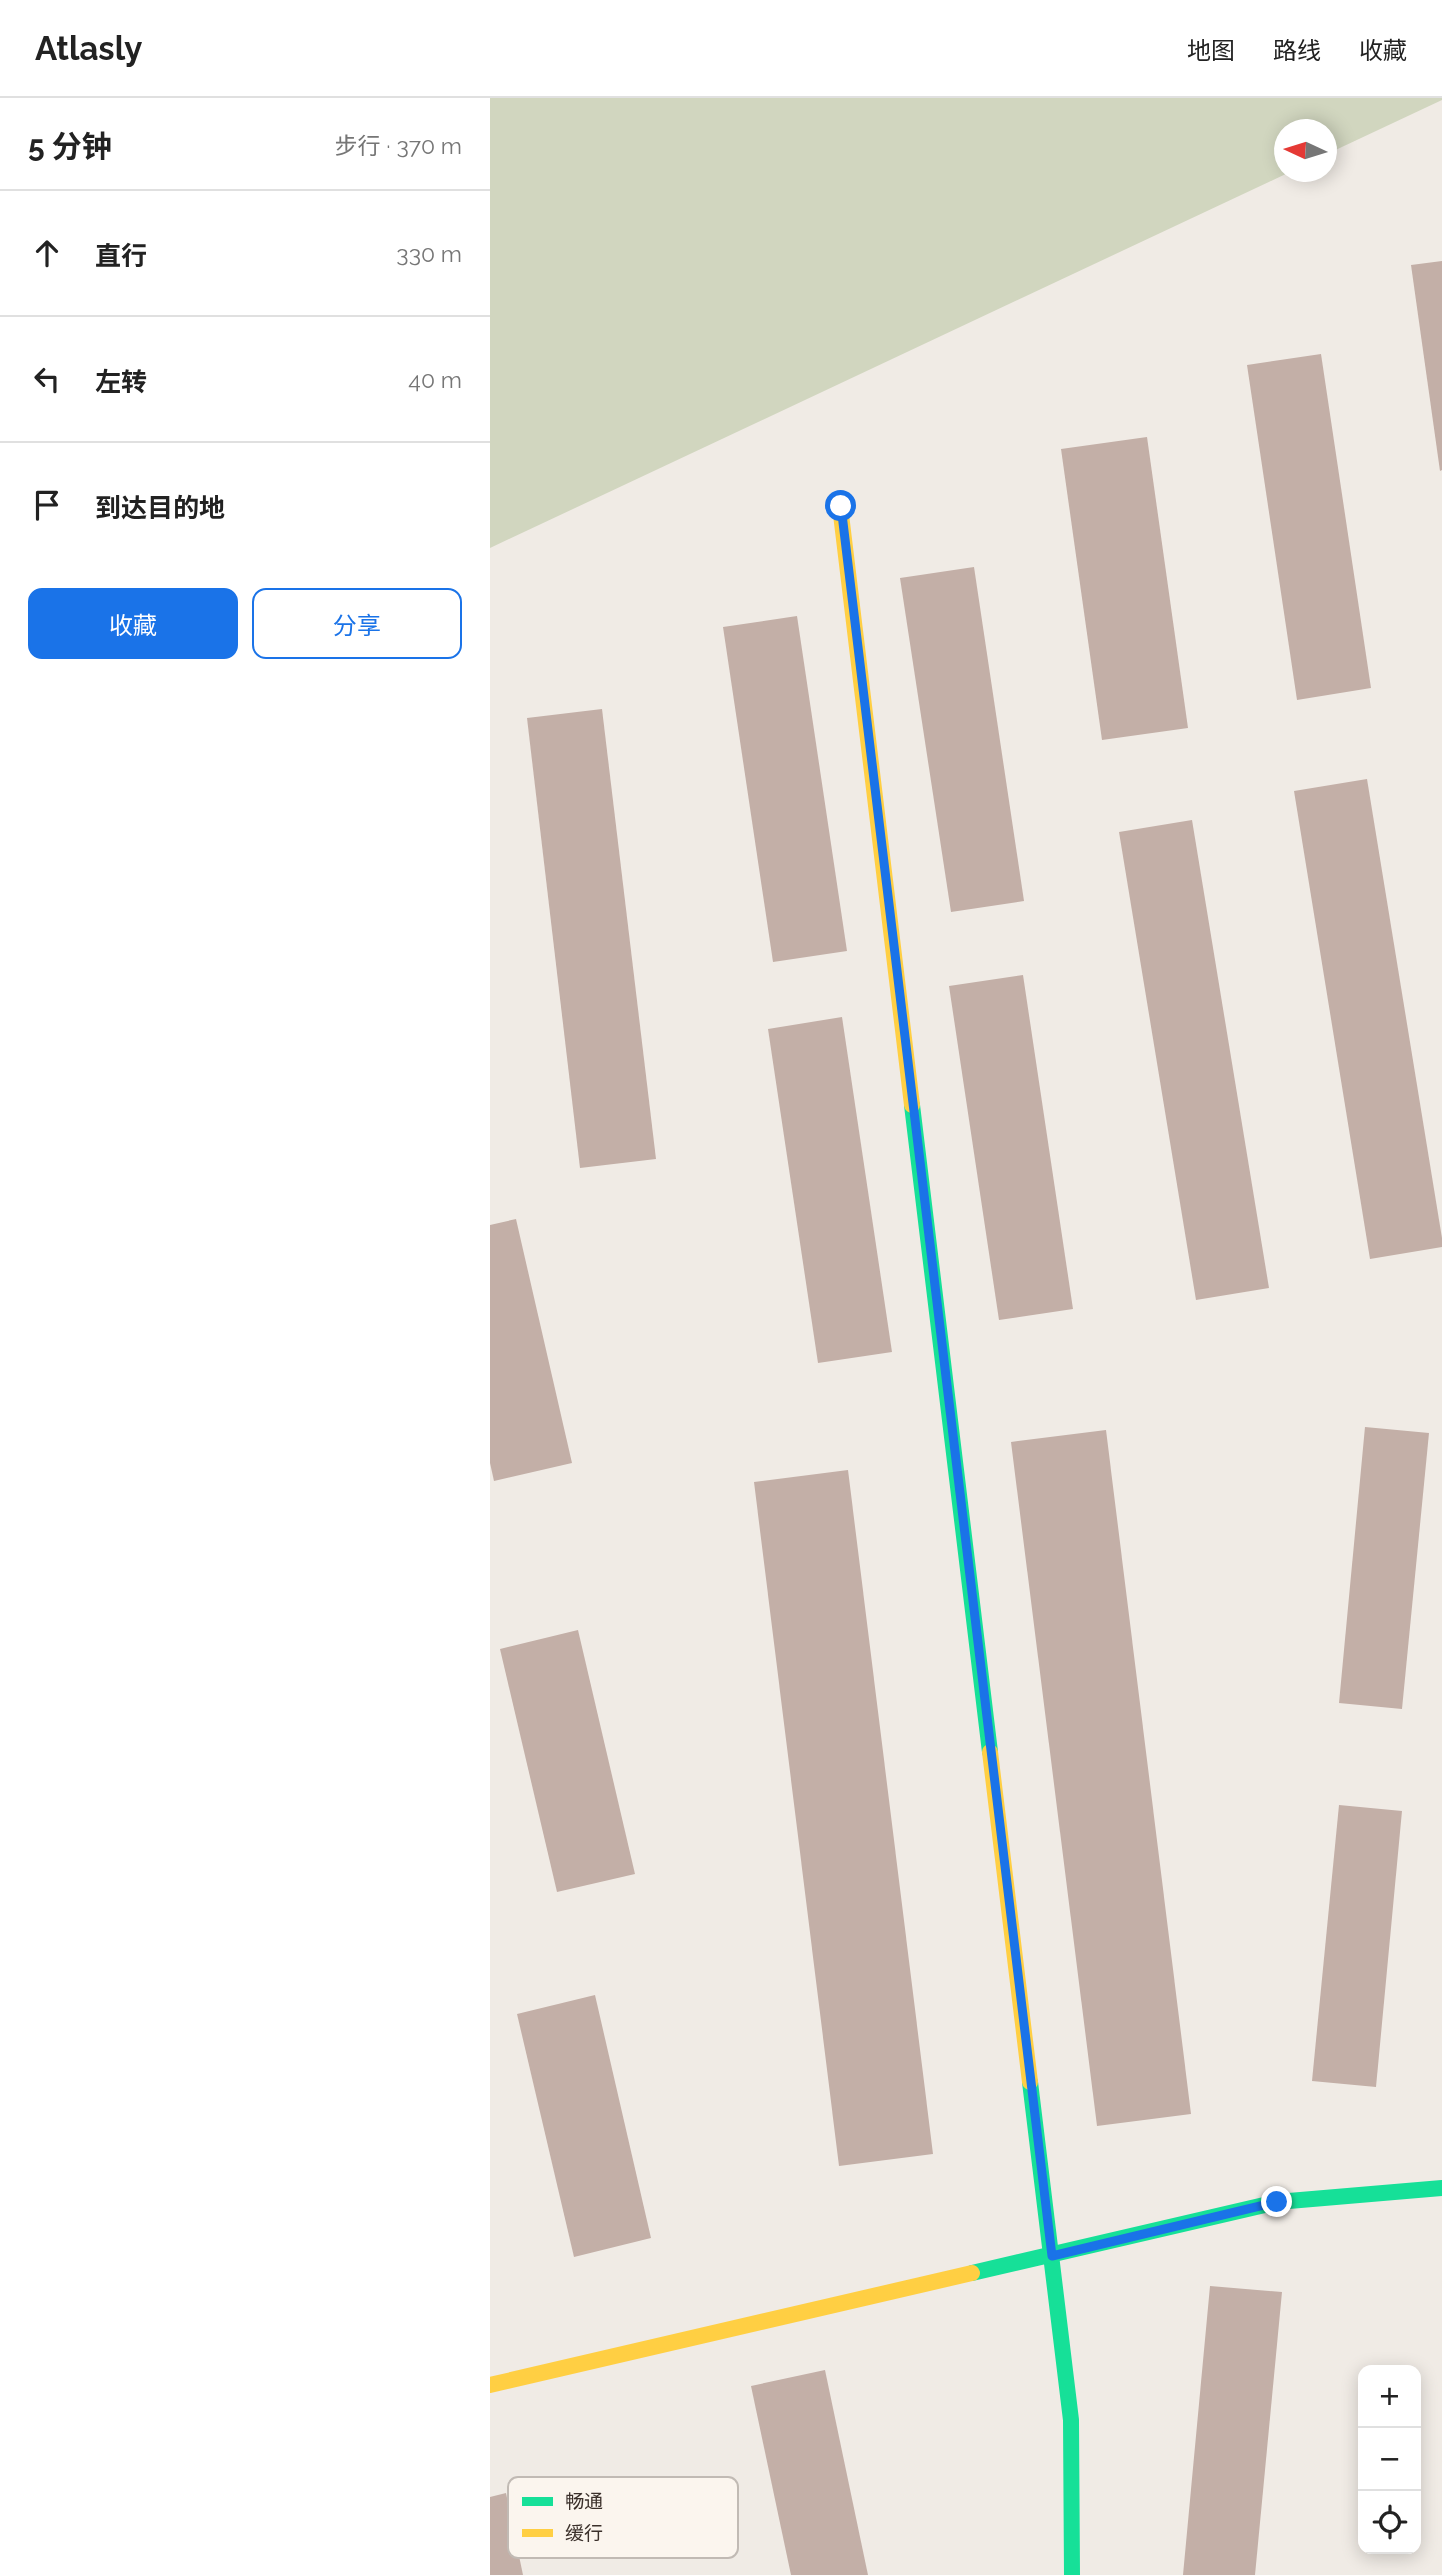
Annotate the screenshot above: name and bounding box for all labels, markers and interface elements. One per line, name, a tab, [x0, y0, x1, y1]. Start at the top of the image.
text: Atlasly	[35, 29, 142, 68]
text: 地图	[1187, 36, 1235, 65]
text: 路线	[1273, 36, 1321, 65]
text: 收藏	[1359, 36, 1407, 65]
north arrow	[1274, 119, 1337, 182]
text: 5 分钟	[28, 129, 112, 164]
text: 步行 · 370 m	[334, 132, 462, 159]
icon: ahead	[28, 234, 66, 272]
text: 330 m	[396, 240, 462, 267]
text: 直行	[95, 241, 147, 271]
icon: left	[28, 360, 66, 398]
text: 40 m	[408, 366, 462, 393]
text: 左转	[95, 367, 147, 397]
icon: arrive	[28, 486, 66, 524]
route start	[825, 490, 856, 521]
text: 到达目的地	[95, 493, 225, 523]
button: 收藏	[28, 588, 238, 659]
button: 分享	[252, 588, 462, 659]
route end	[1261, 2186, 1292, 2217]
map controls	[1358, 2365, 1421, 2554]
button: +	[1358, 2365, 1421, 2428]
button: −	[1358, 2428, 1421, 2491]
legend	[508, 2477, 738, 2558]
text: 畅通	[565, 2490, 603, 2512]
button: locate	[1358, 2491, 1421, 2554]
text: 缓行	[565, 2522, 603, 2544]

